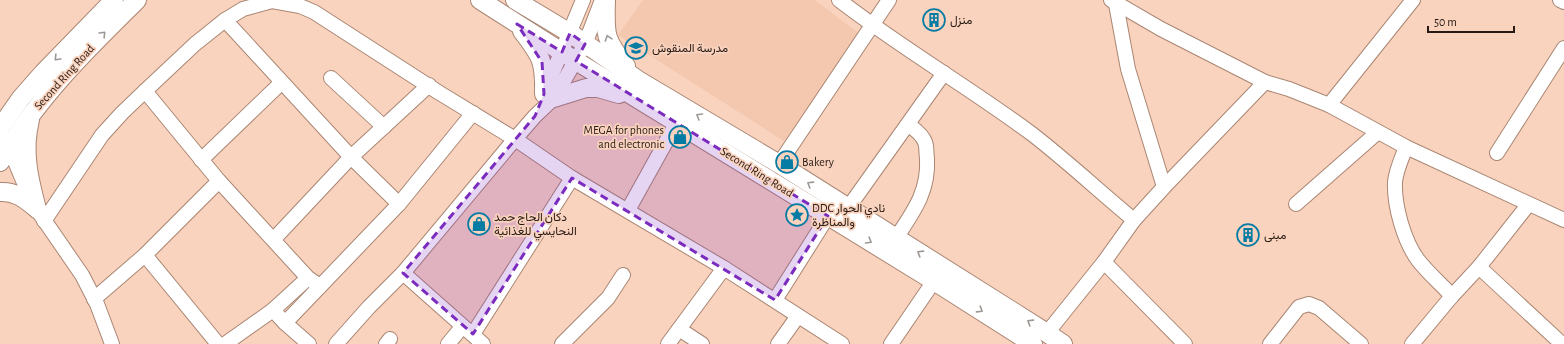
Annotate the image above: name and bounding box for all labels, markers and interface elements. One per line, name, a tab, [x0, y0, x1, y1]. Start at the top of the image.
building icon: منزل	[921, 7, 947, 33]
scale bar	[1428, 8, 1514, 34]
place label: منزل	[950, 14, 972, 28]
text: 50 m	[1434, 16, 1457, 28]
one-way arrow	[98, 31, 106, 39]
one-way arrow	[604, 34, 612, 41]
school or university icon: مدرسة المنقوش	[623, 35, 649, 61]
street label: Second Ring Road	[32, 42, 96, 112]
place label: مدرسة المنقوش	[652, 42, 728, 56]
one-way arrow	[54, 53, 62, 61]
one-way arrow	[696, 114, 703, 121]
place label: MEGA for phones and electronic	[583, 124, 664, 150]
shop icon: MEGA for phones and electronic	[667, 124, 693, 150]
street label: Second Ring Road	[719, 145, 795, 199]
shop icon: Bakery	[774, 149, 800, 175]
place label: Bakery	[802, 156, 834, 169]
one-way arrow	[807, 181, 814, 189]
place icon: DDC نادي الحوار والمناظرة	[784, 202, 810, 228]
place label: DDC نادي الحوار والمناظرة	[812, 202, 885, 230]
shop icon: دكان الحاج حمد النحايسي للغذائية	[466, 211, 492, 237]
place label: دكان الحاج حمد النحايسي للغذائية	[494, 211, 577, 241]
building icon: مبنى	[1235, 222, 1261, 248]
place label: مبنى	[1264, 229, 1286, 243]
one-way arrow	[865, 237, 872, 244]
one-way arrow	[917, 250, 924, 258]
one-way arrow	[976, 305, 983, 313]
one-way arrow	[1028, 320, 1035, 327]

